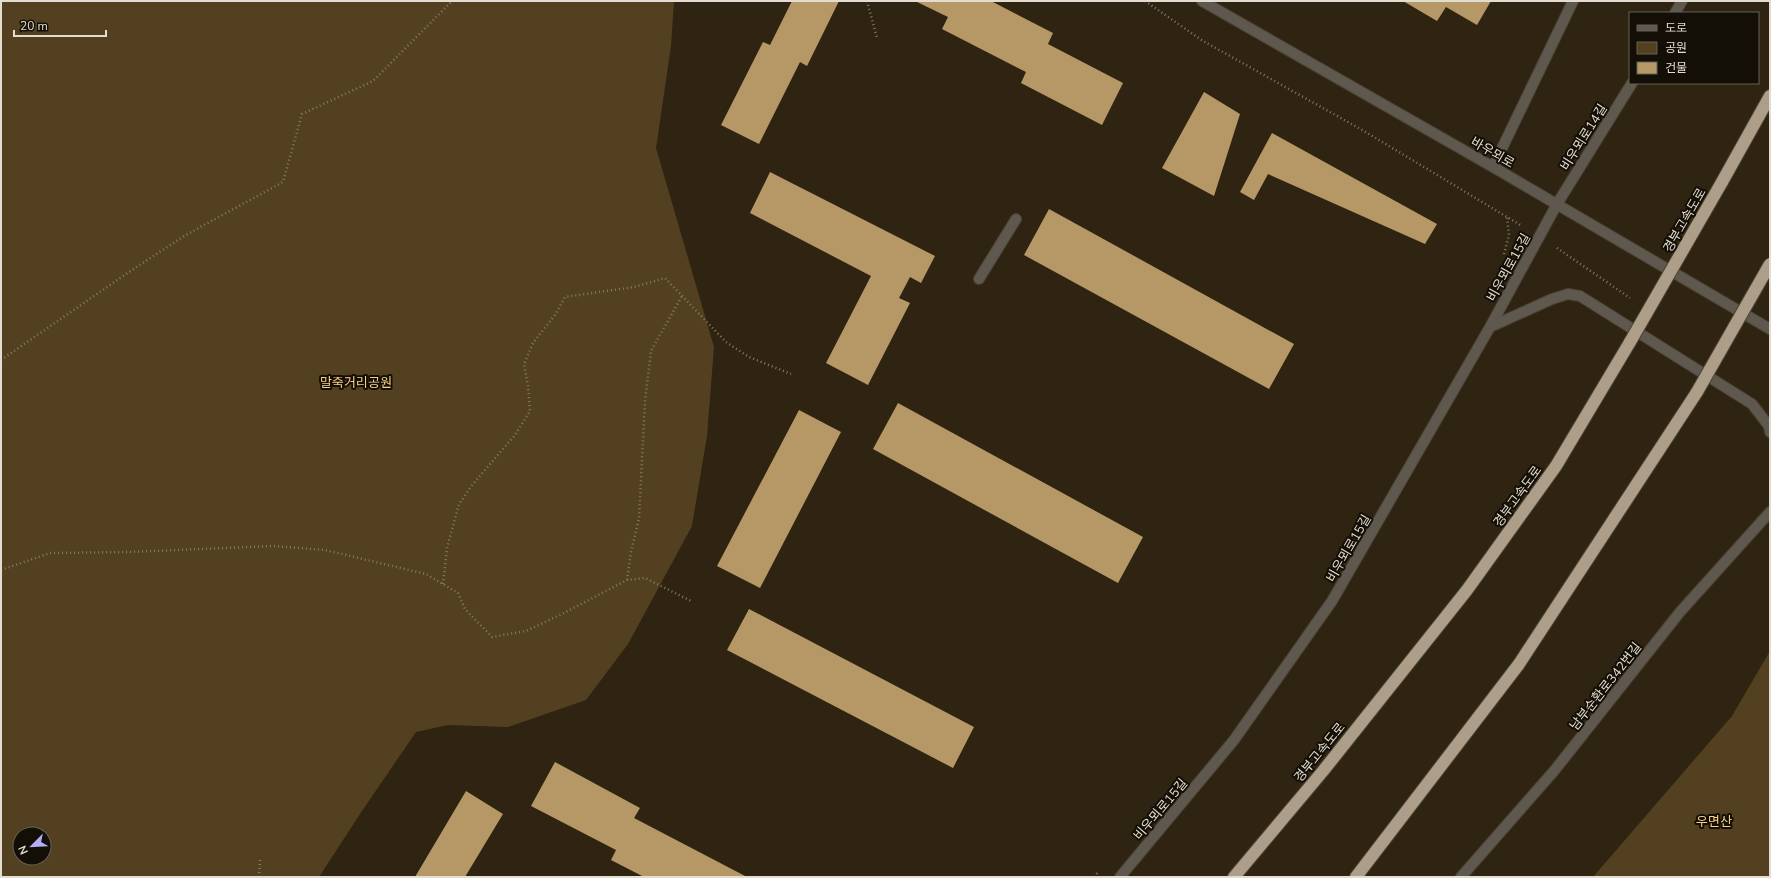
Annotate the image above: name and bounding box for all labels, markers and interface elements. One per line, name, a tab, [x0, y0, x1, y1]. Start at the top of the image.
scale bar	[14, 12, 106, 38]
legend	[1629, 12, 1759, 84]
text: 20 m	[20, 18, 48, 34]
text: 도로	[1665, 20, 1687, 36]
text: 공원	[1665, 40, 1687, 56]
text: 건물	[1665, 60, 1687, 76]
street label: 비우뫼로14길	[1556, 101, 1611, 174]
street label: 바우뫼로	[1467, 133, 1518, 173]
street label: 경부고속도로	[1659, 185, 1711, 256]
street label: 비우뫼로15길	[1483, 230, 1535, 305]
park label: 말죽거리공원	[320, 374, 392, 392]
street label: 경부고속도로	[1489, 462, 1546, 531]
street label: 비우뫼로15길	[1322, 511, 1376, 586]
street label: 남부순환로342번길	[1566, 639, 1646, 734]
street label: 경부고속도로	[1290, 719, 1349, 786]
street label: 비우뫼로15길	[1130, 775, 1192, 844]
park label: 우면산	[1696, 813, 1732, 831]
north arrow	[12, 826, 52, 866]
text: N	[15, 843, 32, 857]

